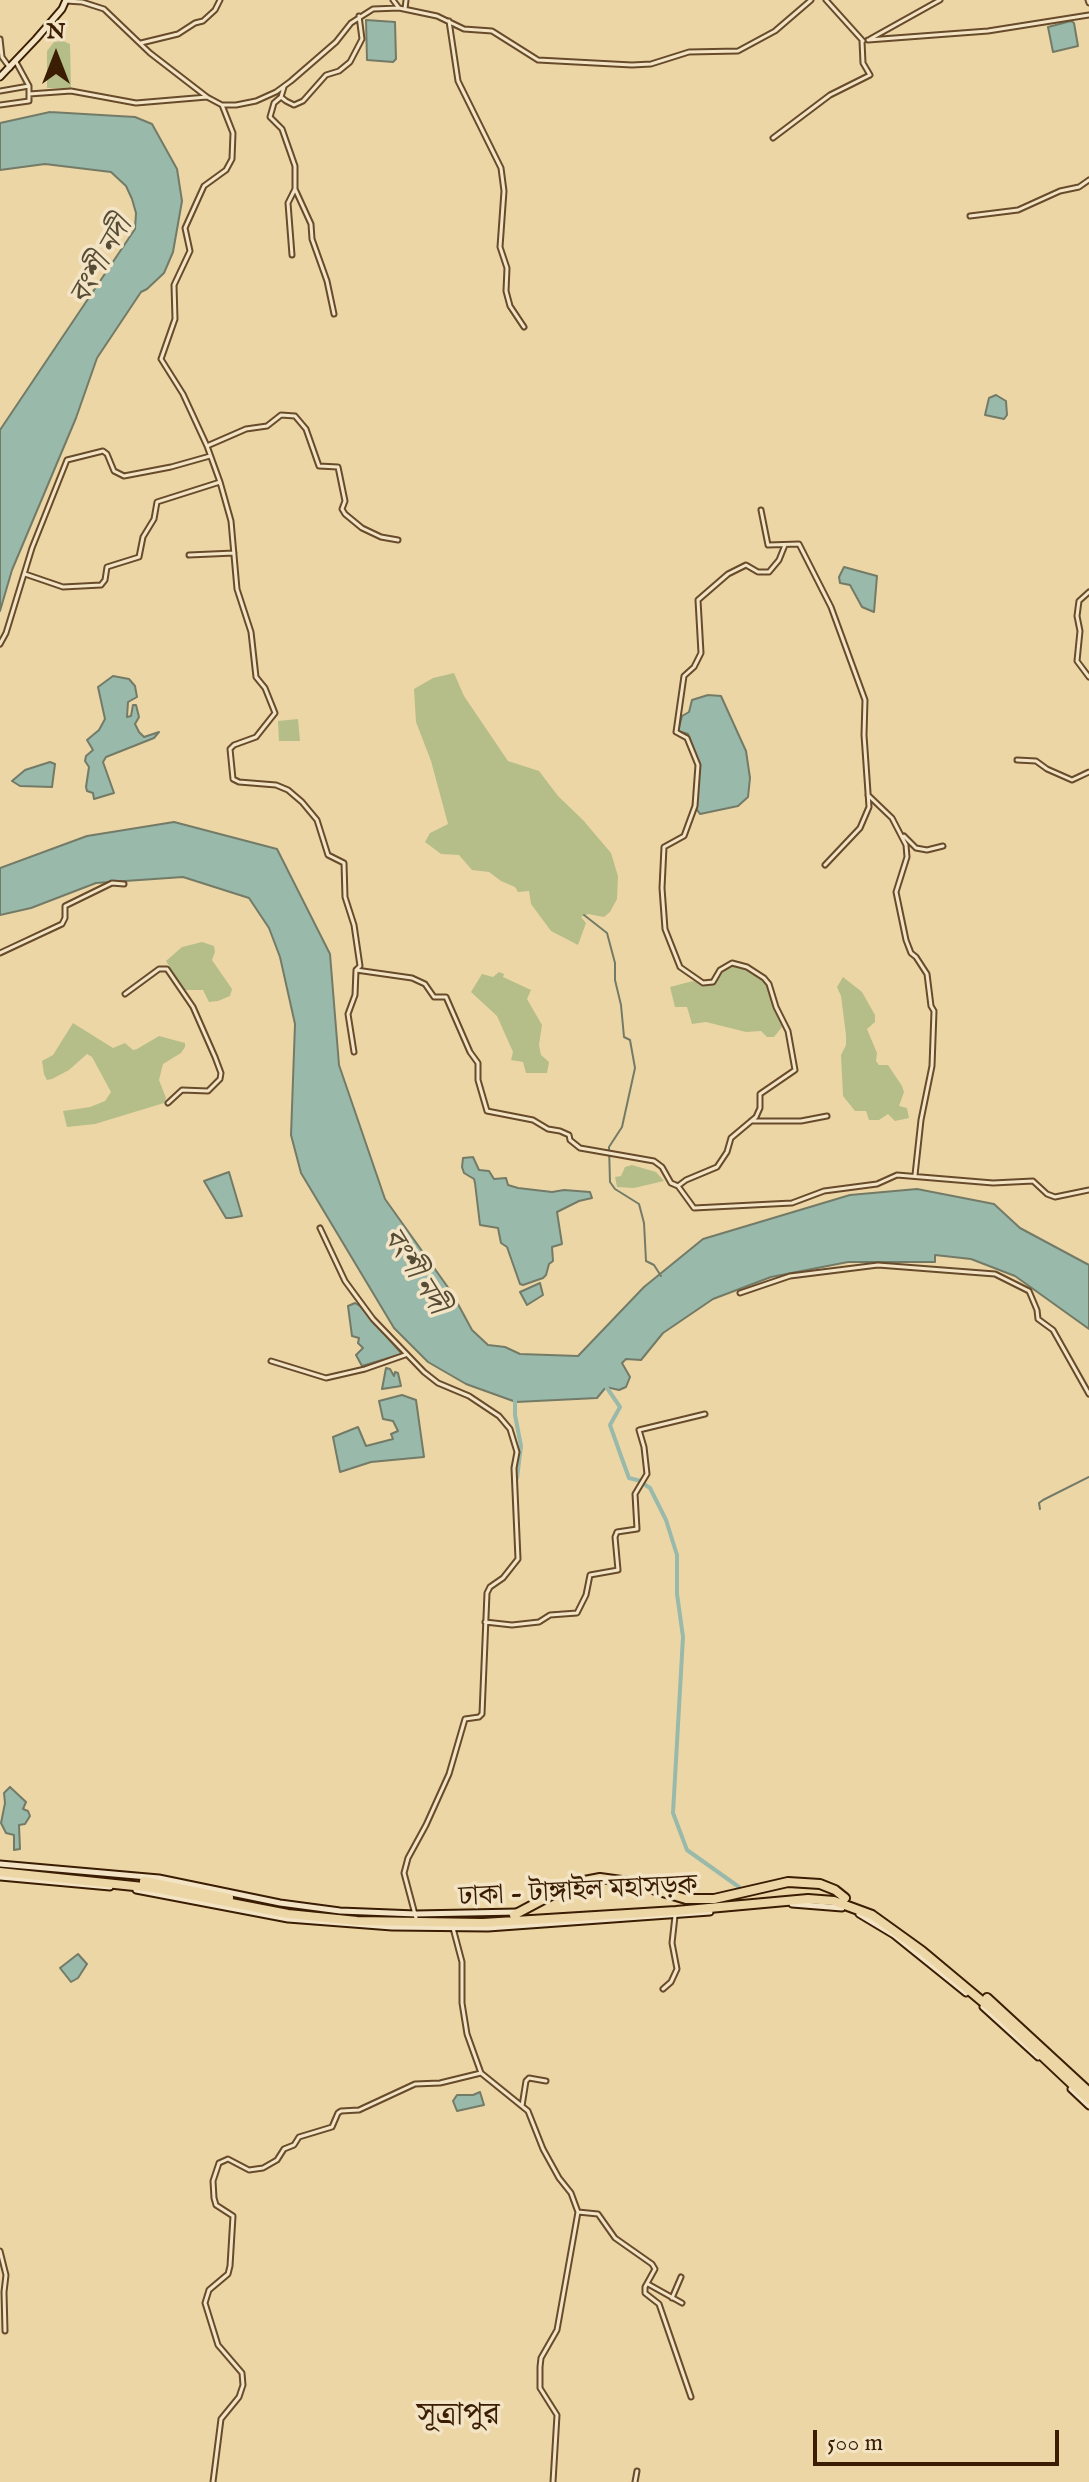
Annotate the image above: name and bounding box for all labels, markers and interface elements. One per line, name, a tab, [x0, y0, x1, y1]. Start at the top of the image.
north arrow	[16, 16, 96, 96]
text: N	[46, 18, 66, 46]
water label: বংশী নদী	[64, 212, 142, 312]
water label: বংশী নদী	[373, 1222, 453, 1322]
street label: ঢাকা - টাঙ্গাইল মহাসড়ক	[458, 1870, 698, 1916]
district label: সূত্রাপুর	[416, 2398, 500, 2436]
scale bar	[817, 2414, 1063, 2464]
text: 500 m	[827, 2428, 883, 2459]

